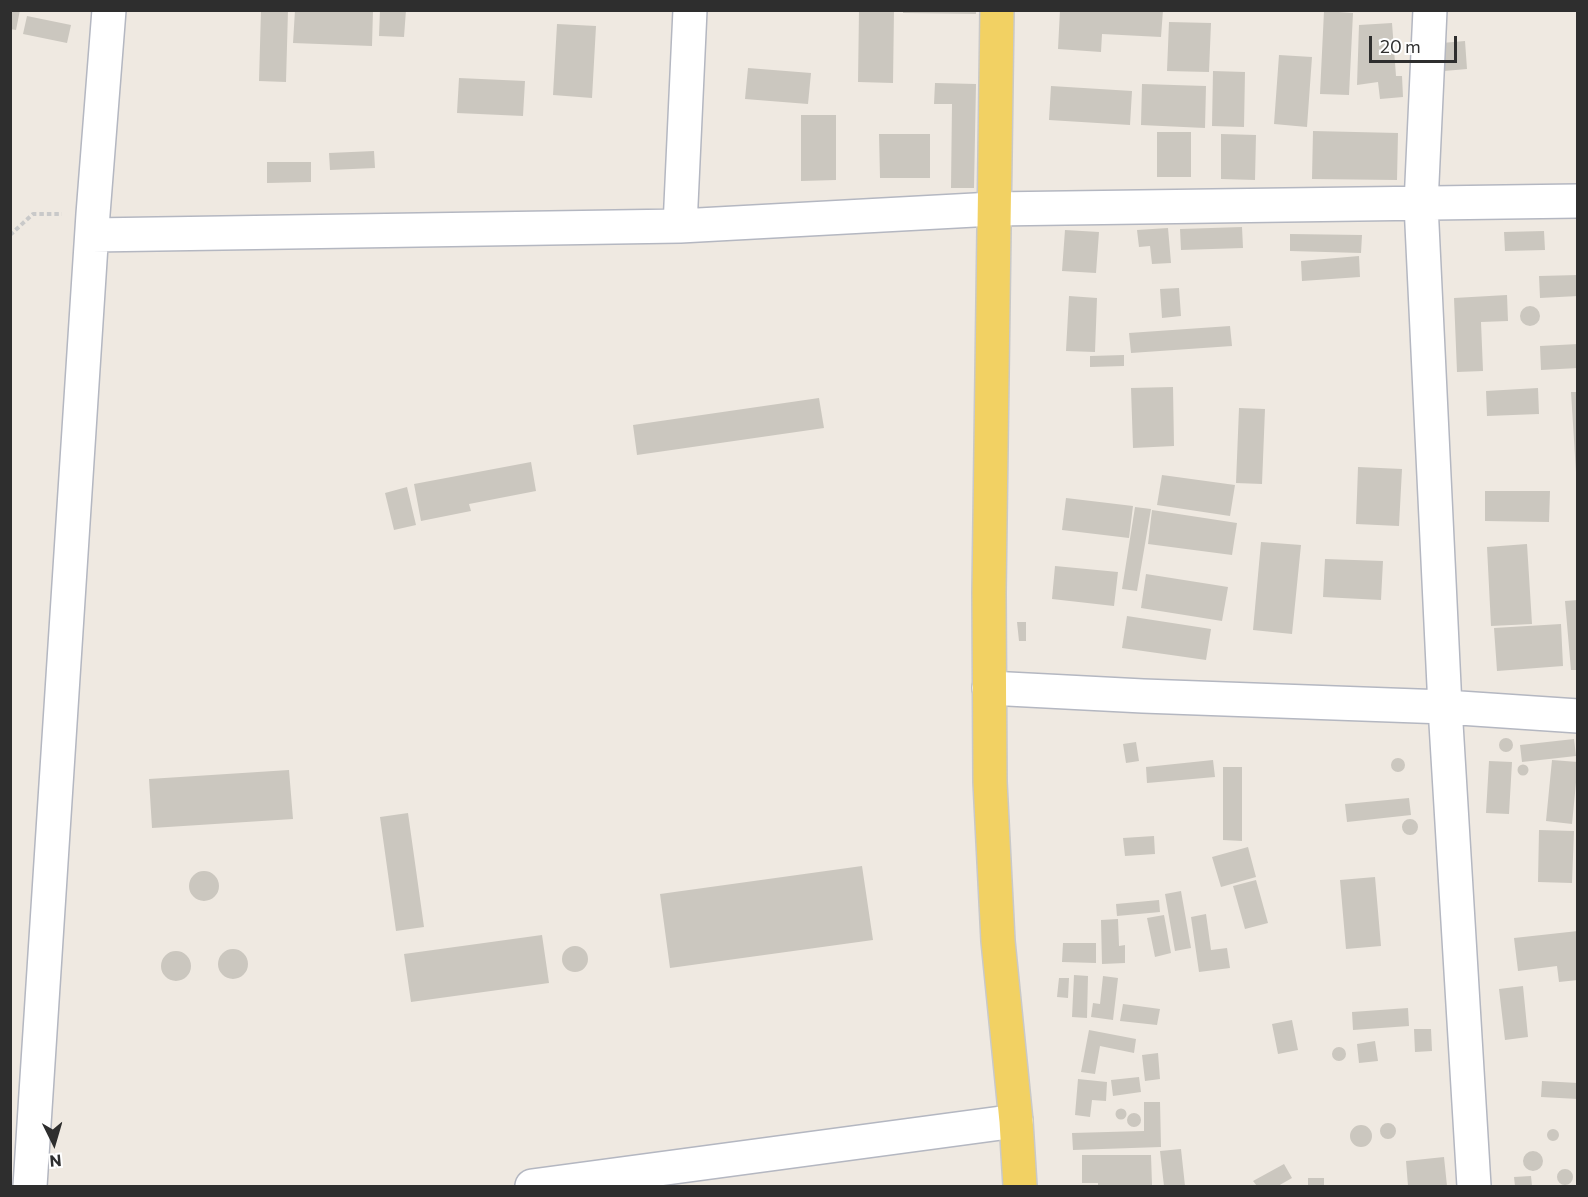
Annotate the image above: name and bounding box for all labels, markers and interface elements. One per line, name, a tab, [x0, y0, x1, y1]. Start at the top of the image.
scale bar	[1372, 24, 1460, 62]
text: 20 m	[1380, 35, 1421, 57]
north arrow	[24, 1113, 84, 1173]
text: N	[49, 1151, 62, 1171]

